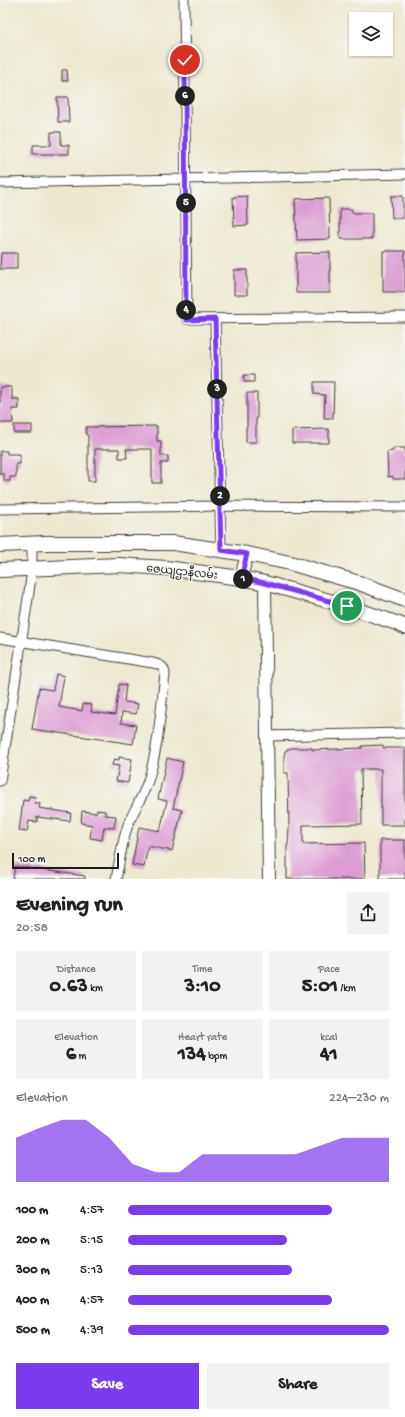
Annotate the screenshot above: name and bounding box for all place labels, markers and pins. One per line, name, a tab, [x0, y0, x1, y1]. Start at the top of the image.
pin	[168, 43, 202, 77]
pin: 6	[175, 86, 195, 106]
pin: 5	[176, 193, 196, 213]
pin: 4	[176, 300, 196, 320]
pin: 3	[207, 379, 227, 399]
pin: 2	[210, 486, 230, 506]
pin: 1	[233, 569, 253, 589]
pin	[330, 589, 364, 623]

